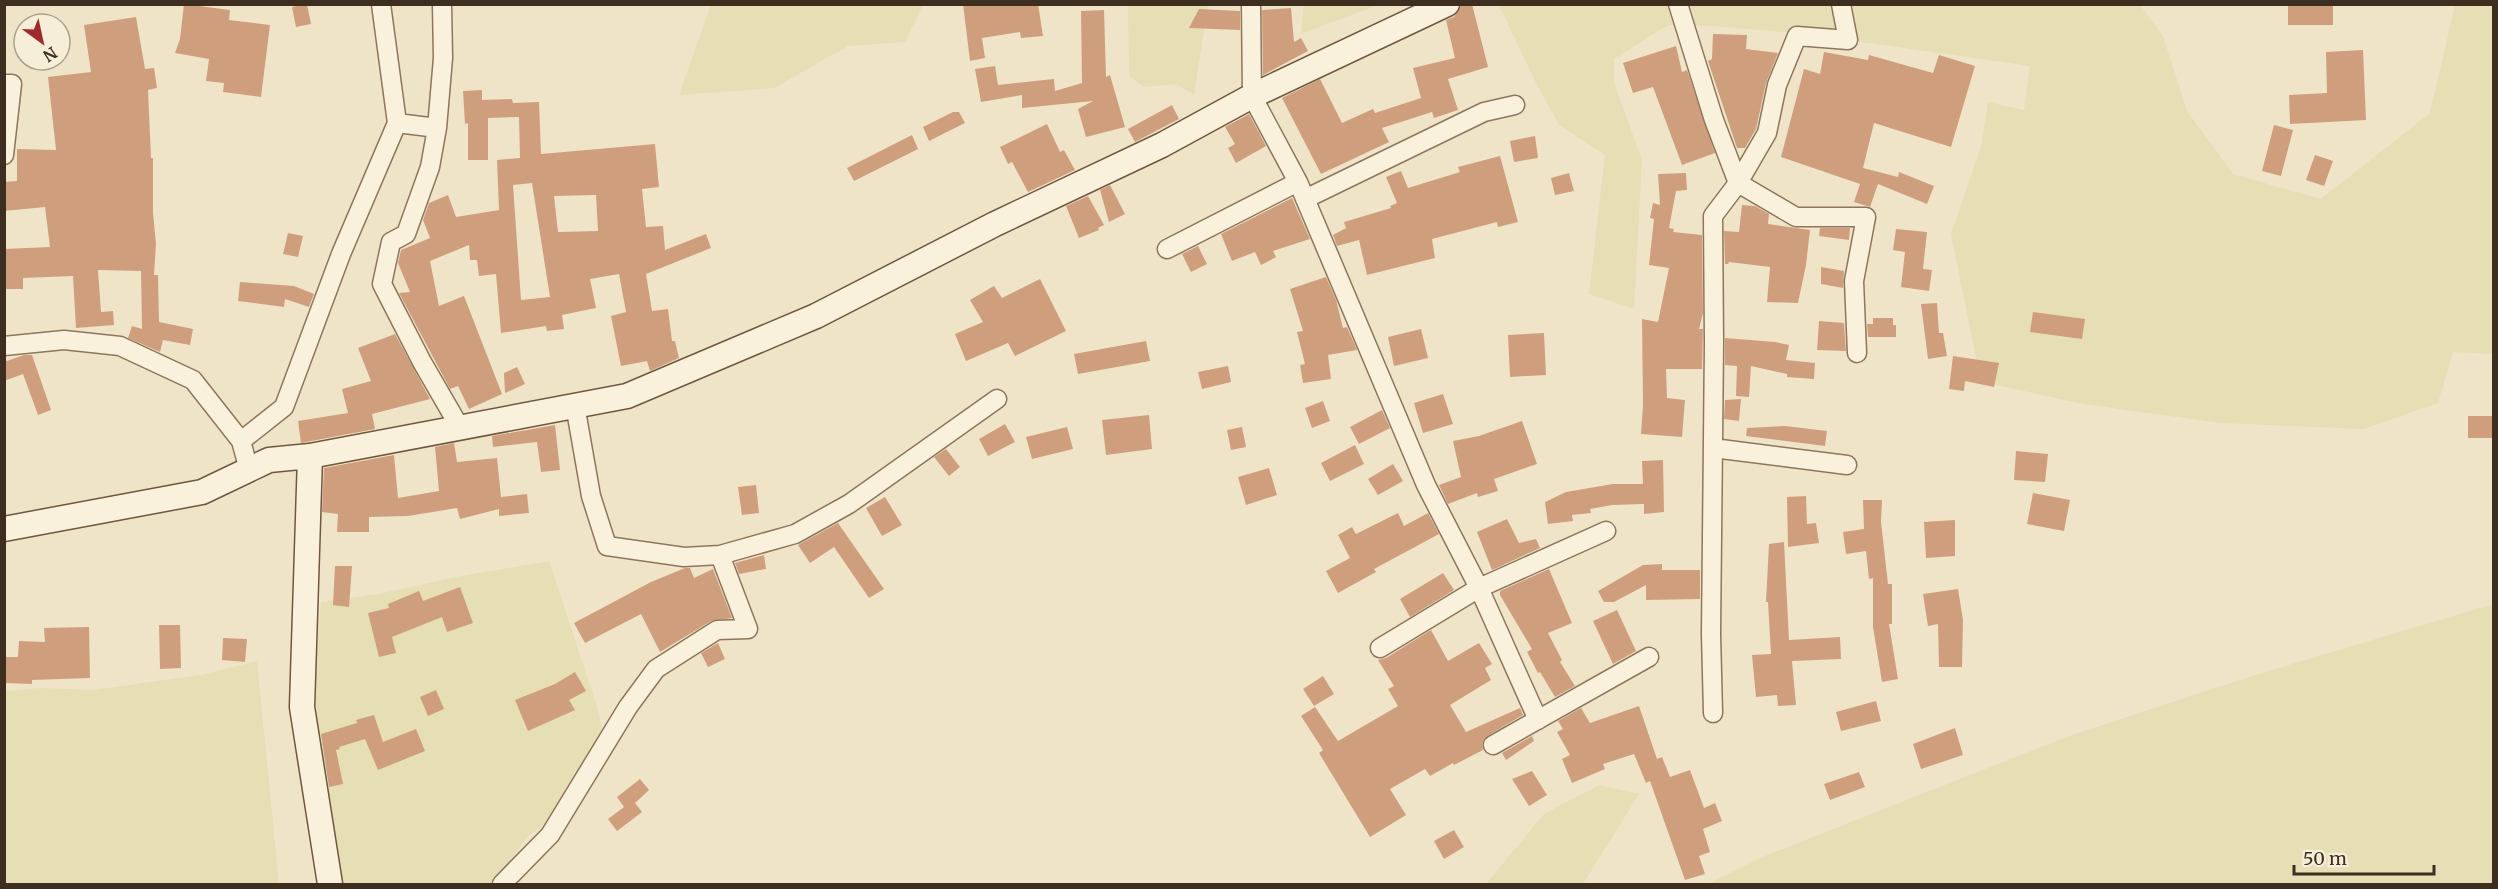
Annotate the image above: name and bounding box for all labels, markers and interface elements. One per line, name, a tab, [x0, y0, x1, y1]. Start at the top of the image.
north arrow	[12, 12, 72, 72]
text: N	[39, 43, 61, 67]
scale bar	[2294, 838, 2434, 876]
text: 50 m	[2303, 847, 2347, 870]

